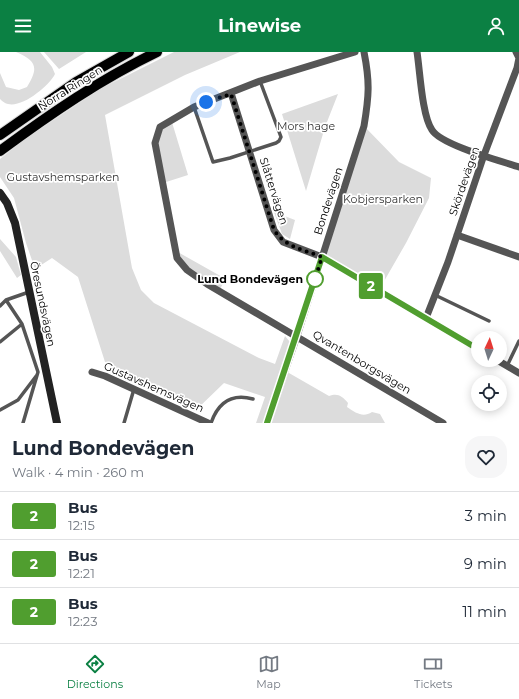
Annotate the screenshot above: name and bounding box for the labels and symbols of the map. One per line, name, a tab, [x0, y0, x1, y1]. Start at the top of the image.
street label: Norra Ringen	[35, 63, 105, 113]
your location	[196, 92, 216, 112]
park label: Mors hage	[277, 119, 335, 133]
street label: Skördevägen	[446, 145, 482, 217]
street label: Slåttervägen	[257, 156, 291, 226]
street label: Bondevägen	[310, 165, 346, 237]
park label: Gustavshemsparken	[7, 170, 119, 184]
park label: Kobjersparken	[343, 192, 423, 206]
street label: Öresundsvägen	[27, 260, 59, 348]
marker: Lund Bondevägen	[306, 270, 324, 288]
place label: Lund Bondevägen	[197, 272, 303, 286]
line badge: 2	[358, 273, 384, 299]
street label: Qvantenborgsvägen	[310, 327, 414, 397]
north arrow	[471, 331, 507, 367]
street label: Gustavshemsvägen	[102, 359, 206, 415]

